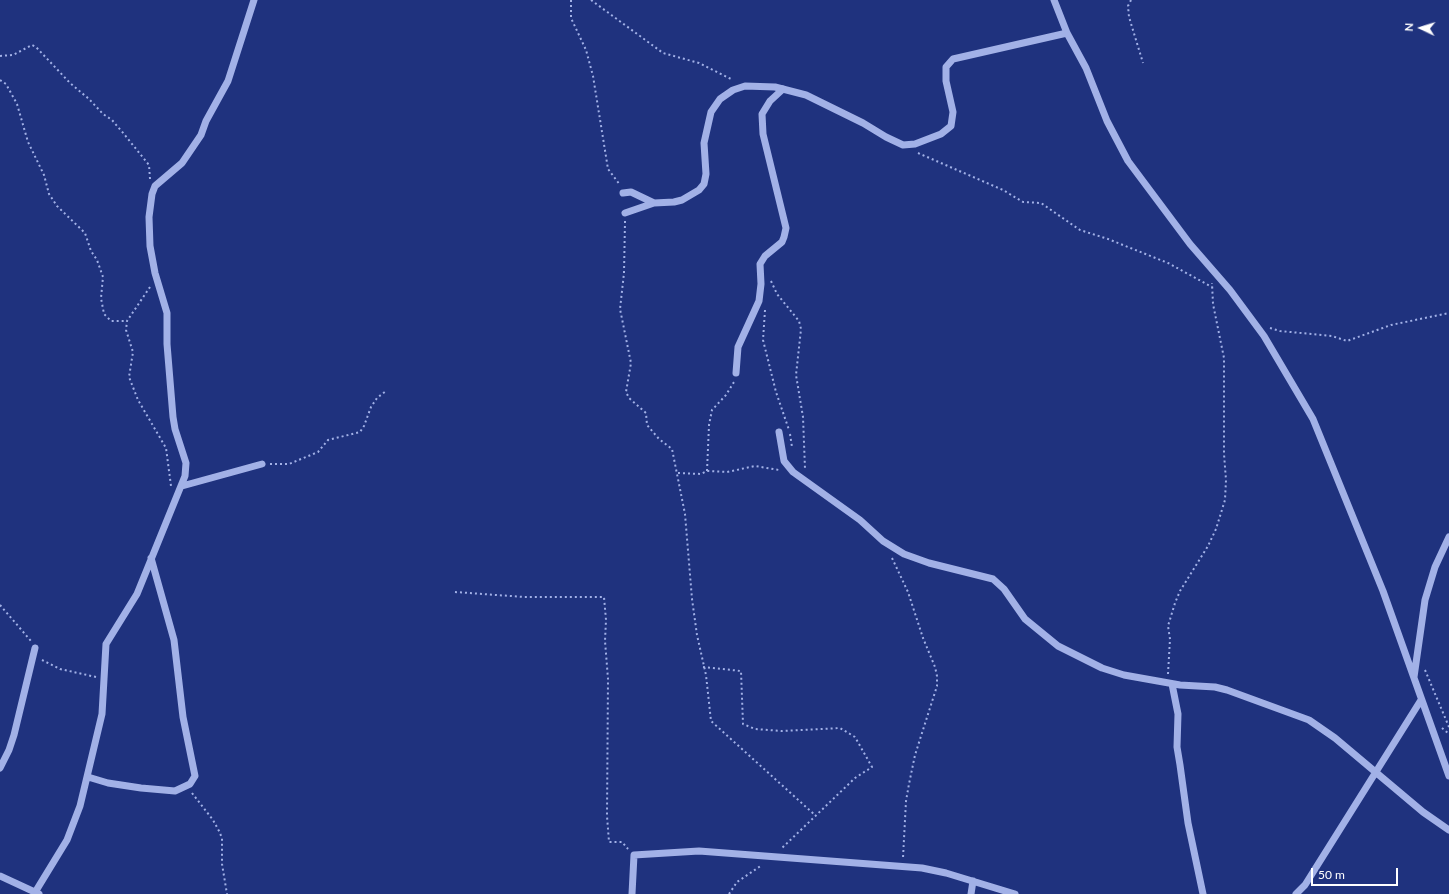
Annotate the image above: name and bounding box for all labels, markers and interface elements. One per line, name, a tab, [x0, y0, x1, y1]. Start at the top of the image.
north arrow	[1401, 8, 1441, 48]
text: N	[1402, 22, 1415, 32]
scale bar	[1313, 860, 1400, 886]
text: 50 m	[1318, 867, 1345, 882]

